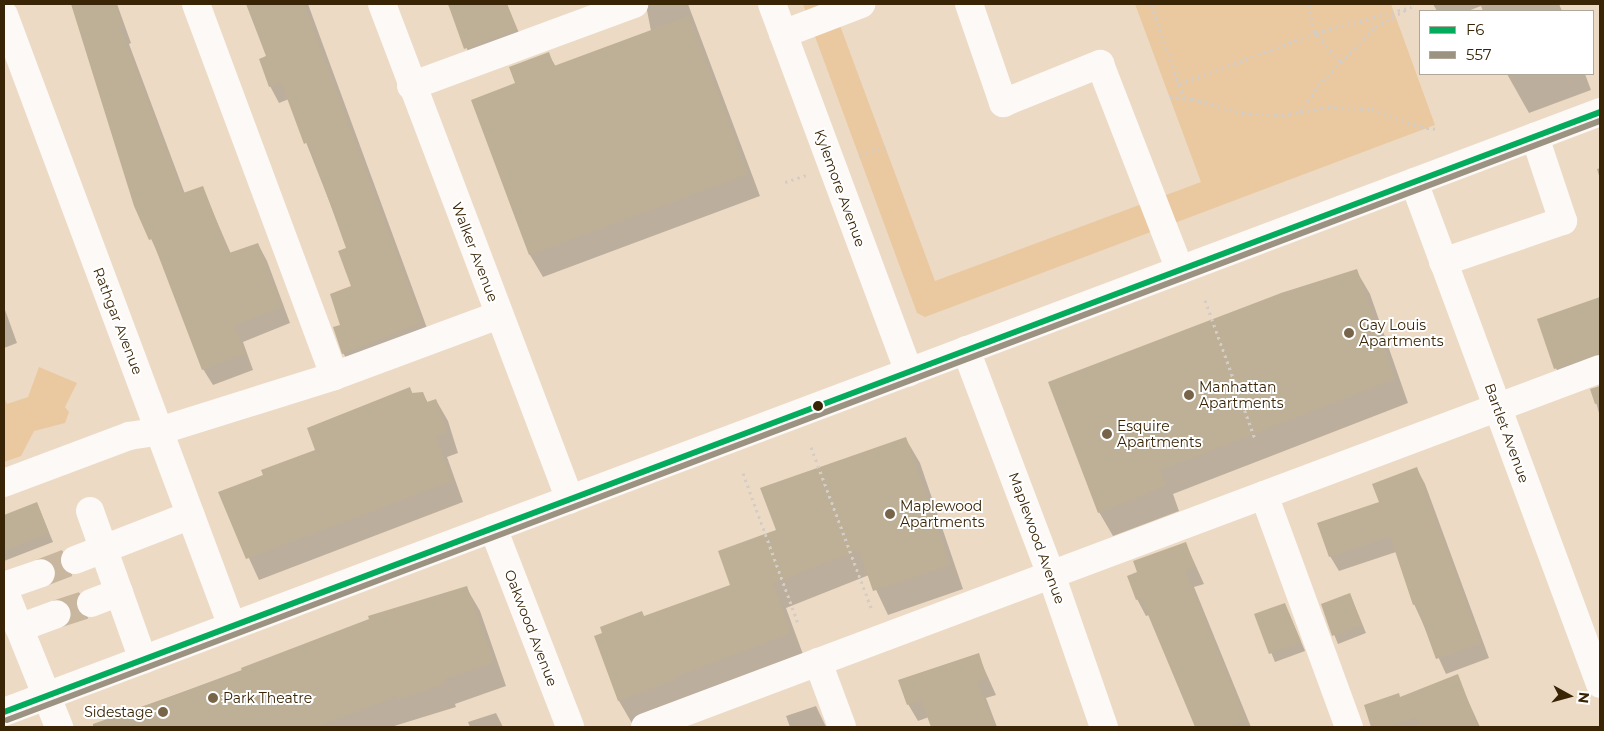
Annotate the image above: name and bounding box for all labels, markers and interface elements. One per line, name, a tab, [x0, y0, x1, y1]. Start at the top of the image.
legend	[1419, 10, 1594, 75]
text: F6	[1466, 20, 1484, 39]
text: 557	[1466, 45, 1492, 64]
street label: Kylemore Avenue	[811, 127, 869, 249]
street label: Walker Avenue	[448, 200, 502, 304]
street label: Rathgar Avenue	[90, 265, 146, 377]
place label: Gay Louis Apartments	[1359, 317, 1444, 350]
marker: Gay Louis Apartments	[1343, 327, 1355, 339]
place label: Manhattan Apartments	[1199, 379, 1284, 412]
street label: Bartlet Avenue	[1481, 381, 1533, 485]
marker: Manhattan Apartments	[1183, 389, 1195, 401]
unlabelled marker	[813, 401, 823, 411]
place label: Esquire Apartments	[1117, 418, 1202, 451]
marker: Esquire Apartments	[1101, 428, 1113, 440]
street label: Maplewood Avenue	[1005, 470, 1069, 606]
place label: Maplewood Apartments	[900, 498, 985, 530]
marker: Maplewood Apartments	[884, 508, 896, 520]
street label: Oakwood Avenue	[501, 567, 561, 689]
north arrow	[1544, 671, 1594, 721]
place label: Park Theatre	[223, 690, 312, 706]
text: N	[1574, 691, 1594, 705]
marker: Park Theatre	[207, 692, 219, 704]
place label: Sidestage	[84, 704, 153, 720]
marker: Sidestage	[157, 706, 169, 718]

